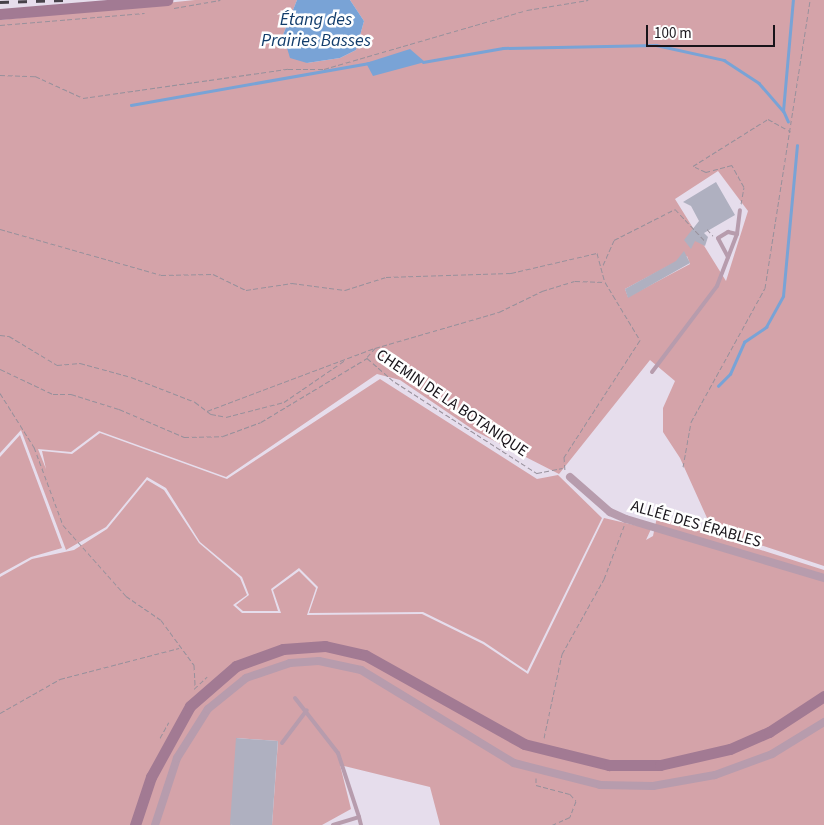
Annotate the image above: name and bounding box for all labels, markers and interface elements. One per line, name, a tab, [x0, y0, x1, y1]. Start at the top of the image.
water label: Étang des Prairies Basses	[261, 10, 371, 52]
scale bar	[649, 15, 778, 47]
text: 100 m	[654, 23, 692, 44]
street label: CHEMIN DE LA BOTANIQUE	[373, 345, 531, 461]
street label: ALLÉE DES ÉRABLES	[629, 496, 763, 552]

